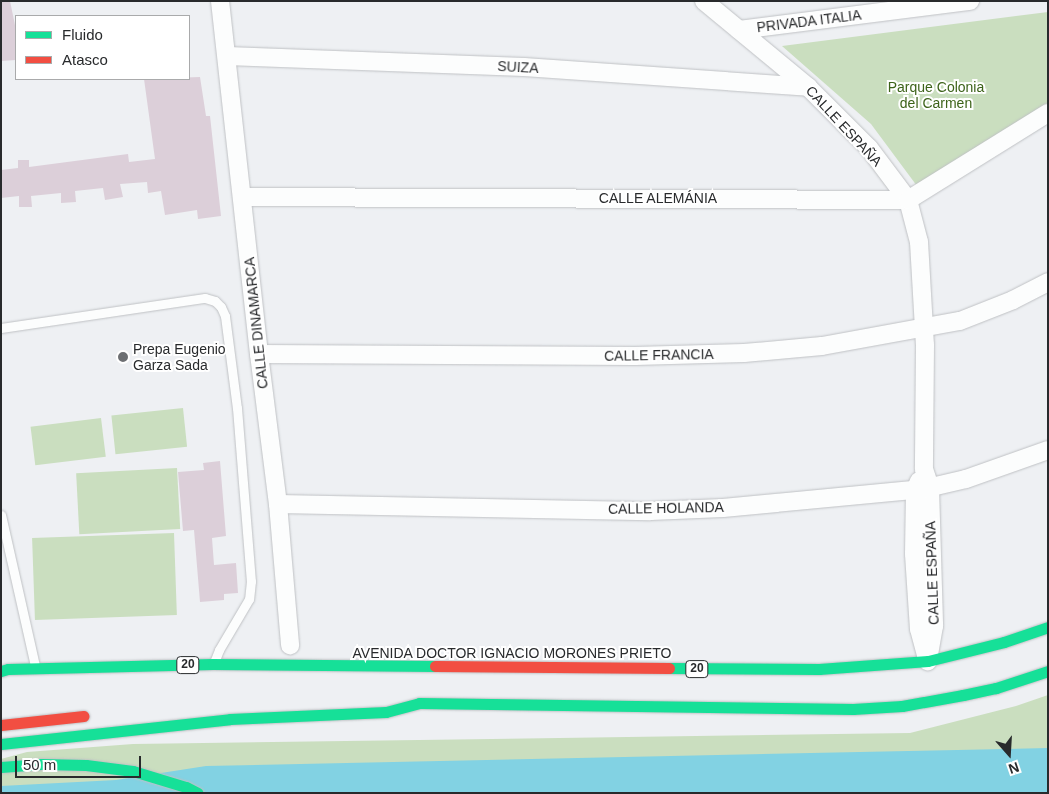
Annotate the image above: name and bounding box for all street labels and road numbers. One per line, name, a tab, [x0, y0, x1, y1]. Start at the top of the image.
street label: PRIVADA ITALIA	[755, 6, 863, 36]
street label: SUIZA	[497, 58, 539, 76]
street label: CALLE ESPAÑA	[802, 82, 886, 170]
street label: CALLE ALEMÁNIA	[598, 190, 718, 206]
street label: CALLE DINAMARCA	[241, 256, 271, 390]
street label: CALLE FRANCIA	[604, 346, 714, 364]
street label: CALLE HOLANDA	[608, 499, 724, 517]
street label: CALLE ESPAÑA	[922, 521, 942, 625]
street label: AVENIDA DOCTOR IGNACIO MORONES PRIETO	[352, 645, 672, 661]
road number: 20	[176, 656, 200, 674]
road number: 20	[684, 660, 710, 679]

